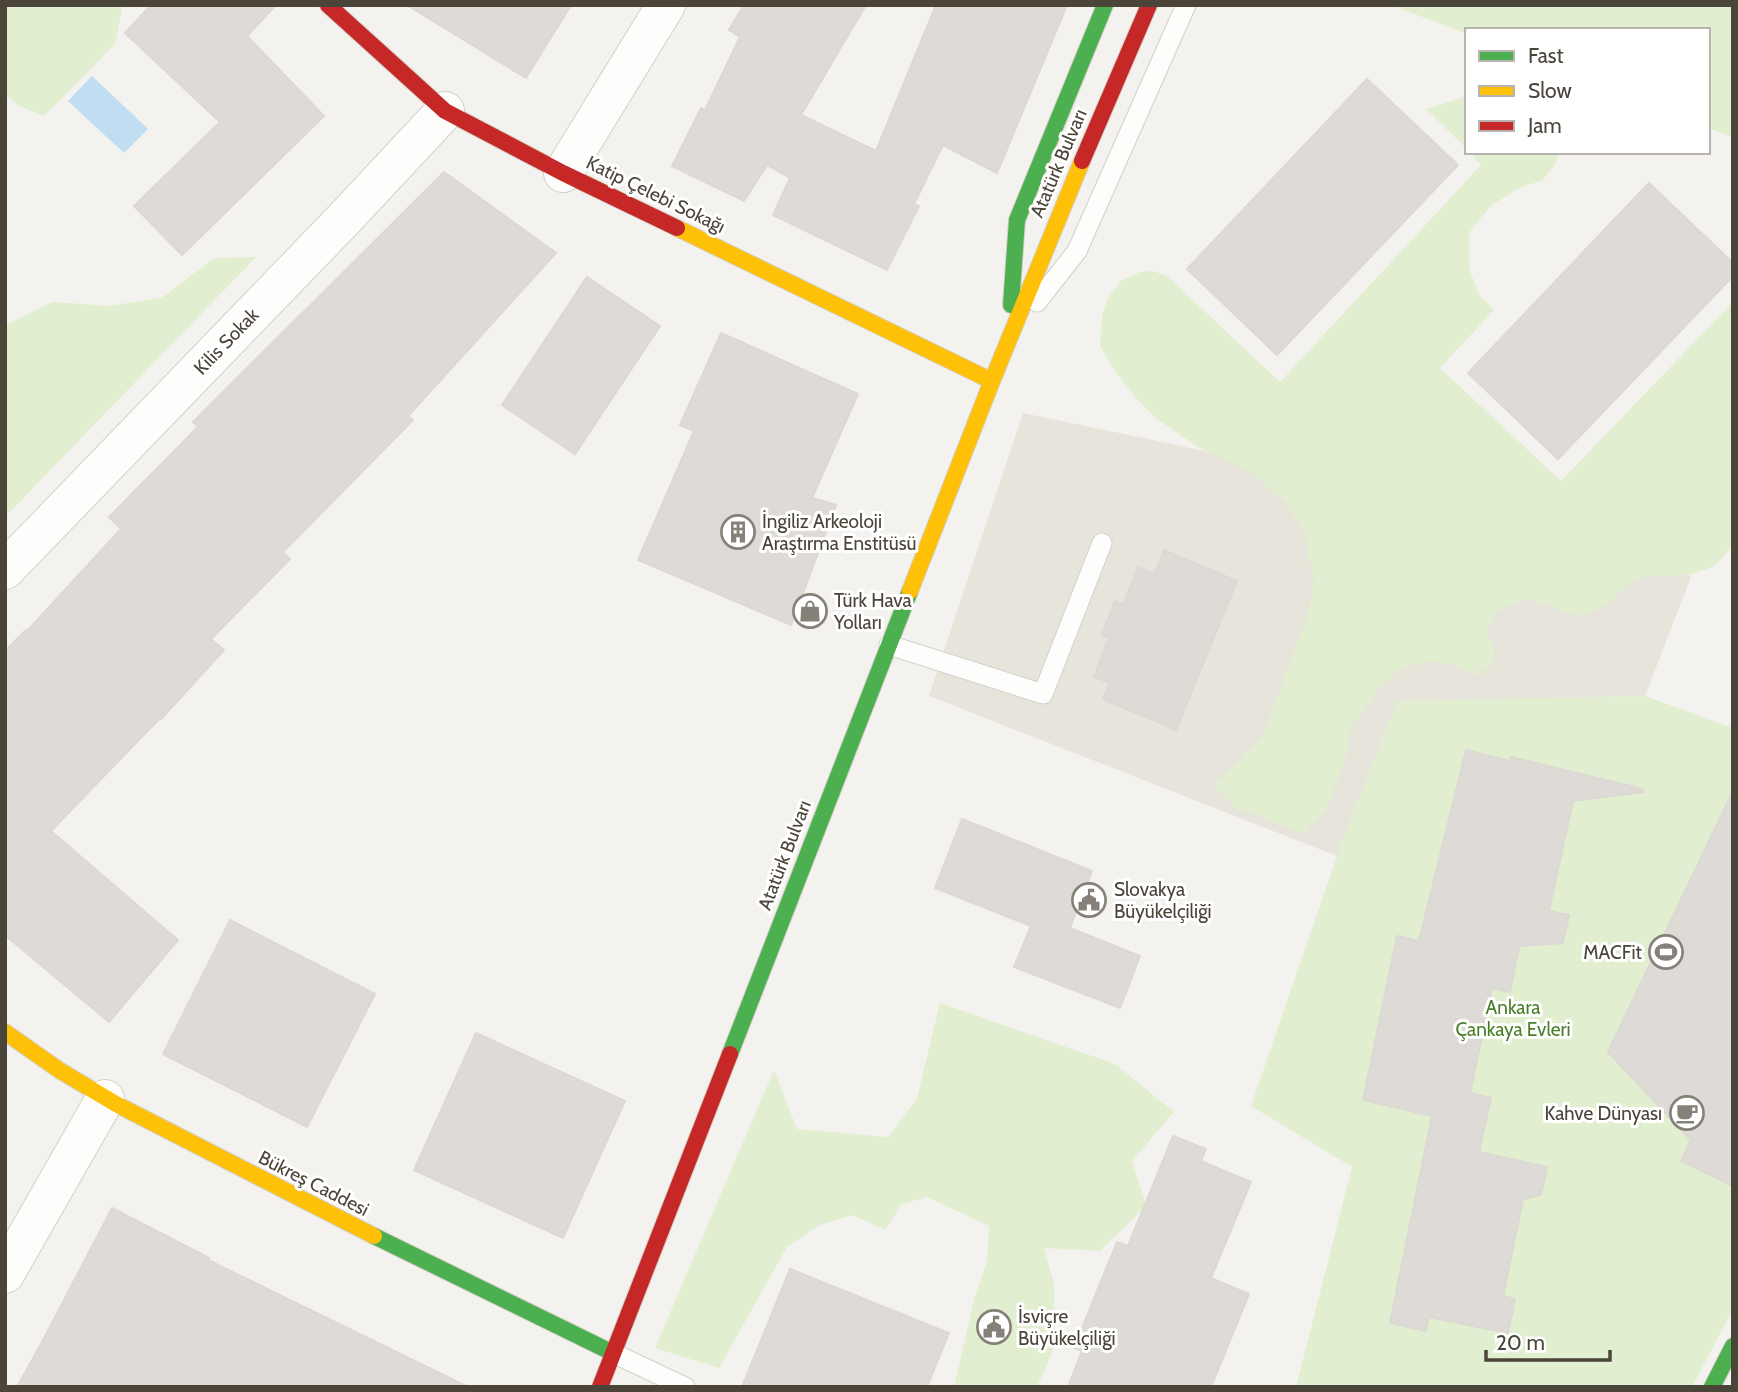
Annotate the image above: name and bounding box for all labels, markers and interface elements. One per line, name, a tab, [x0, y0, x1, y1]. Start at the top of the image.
legend	[1465, 28, 1710, 154]
text: Fast	[1528, 43, 1564, 68]
text: Slow	[1528, 78, 1572, 103]
street label: Atatürk Bulvarı	[1025, 105, 1092, 221]
text: Jam	[1527, 113, 1562, 138]
street label: Katip Çelebi Sokağı	[583, 151, 729, 238]
street label: Kilis Sokak	[189, 303, 264, 379]
place label: İngiliz Arkeoloji Araştırma Enstitüsü	[762, 510, 917, 555]
building icon: İngiliz Arkeoloji Araştırma Enstitüsü	[719, 513, 757, 551]
place label: Türk Hava Yolları	[833, 589, 912, 634]
shop icon: Türk Hava Yolları	[791, 592, 829, 630]
street label: Atatürk Bulvarı	[753, 797, 816, 913]
place label: Slovakya Büyükelçiliği	[1114, 878, 1212, 923]
public building icon: Slovakya Büyükelçiliği	[1070, 881, 1108, 919]
sports icon: MACFit	[1647, 933, 1685, 971]
place label: MACFit	[1583, 941, 1643, 964]
park label: Ankara Çankaya Evleri	[1455, 996, 1571, 1041]
cafe icon: Kahve Dünyası	[1668, 1094, 1706, 1132]
place label: Kahve Dünyası	[1544, 1102, 1662, 1125]
street label: Bükreş Caddesi	[255, 1146, 373, 1221]
place label: İsviçre Büyükelçiliği	[1018, 1305, 1116, 1350]
public building icon: İsviçre Büyükelçiliği	[975, 1308, 1013, 1346]
scale bar	[1486, 1318, 1610, 1362]
text: 20 m	[1496, 1330, 1545, 1355]

